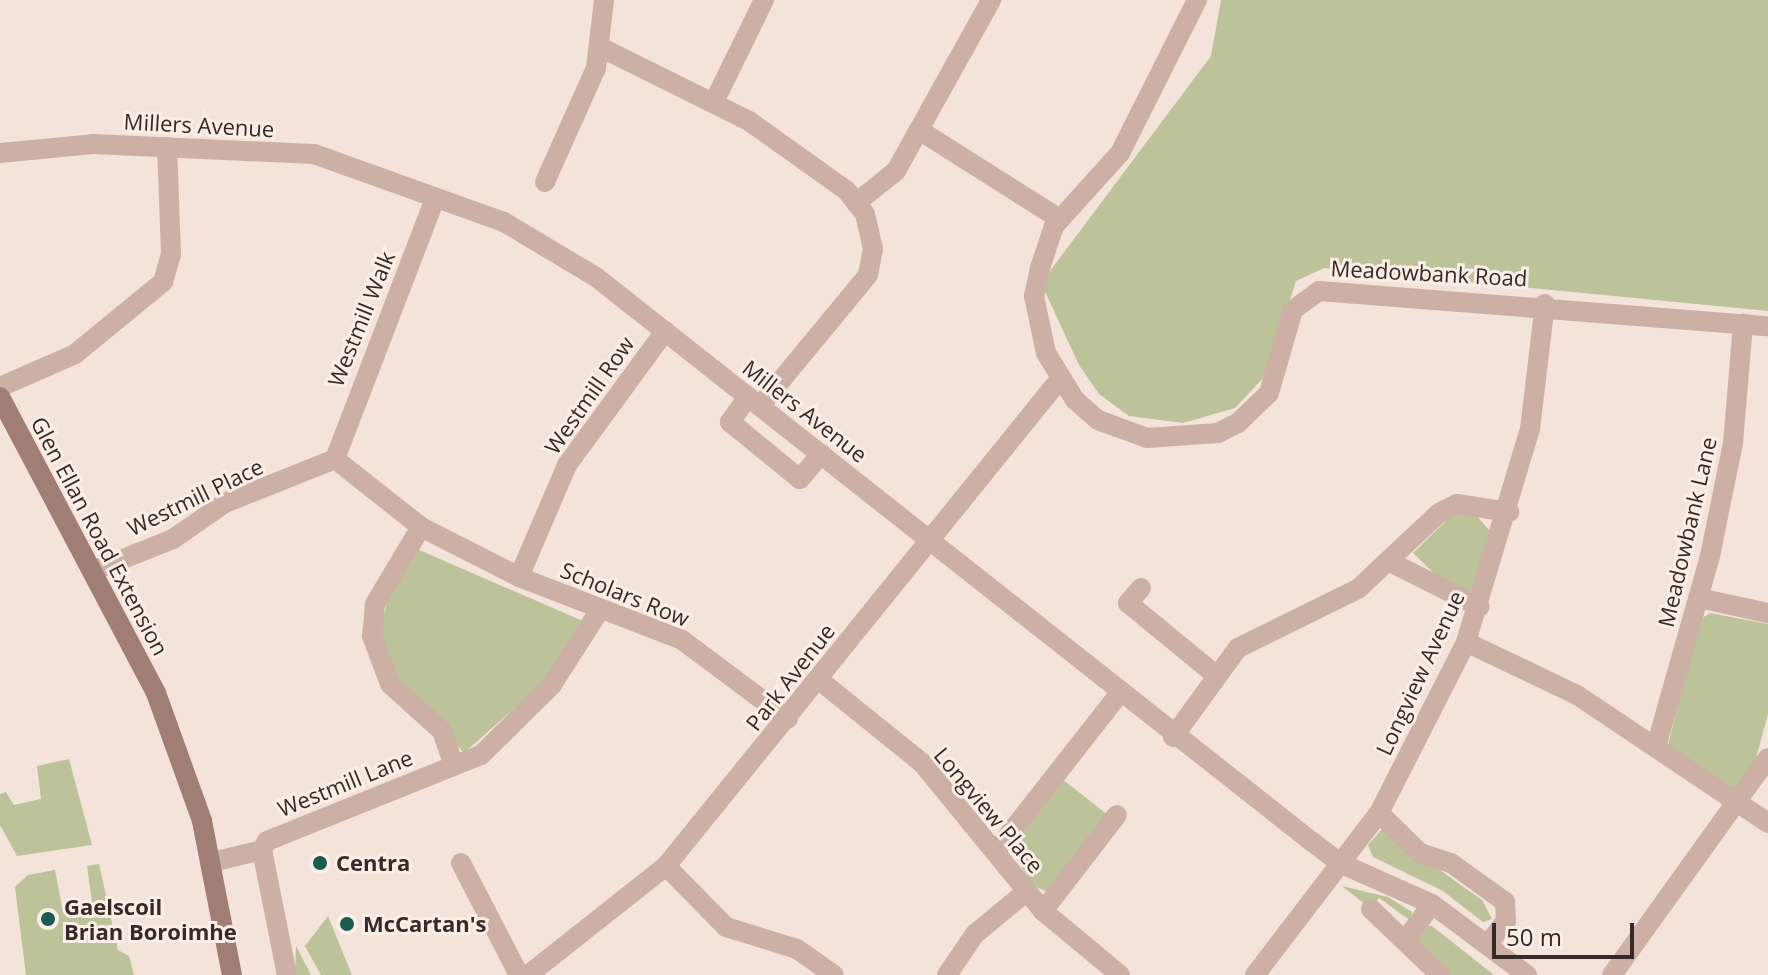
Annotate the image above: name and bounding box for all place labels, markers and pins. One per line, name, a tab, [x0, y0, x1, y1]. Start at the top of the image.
place label: Centra	[336, 850, 410, 876]
marker: Centra	[311, 854, 329, 872]
place label: Gaelscoil Brian Boroimhe	[64, 893, 237, 944]
marker: Gaelscoil Brian Boroimhe	[39, 910, 57, 928]
place label: McCartan's	[363, 911, 486, 937]
marker: McCartan's	[338, 915, 356, 933]

